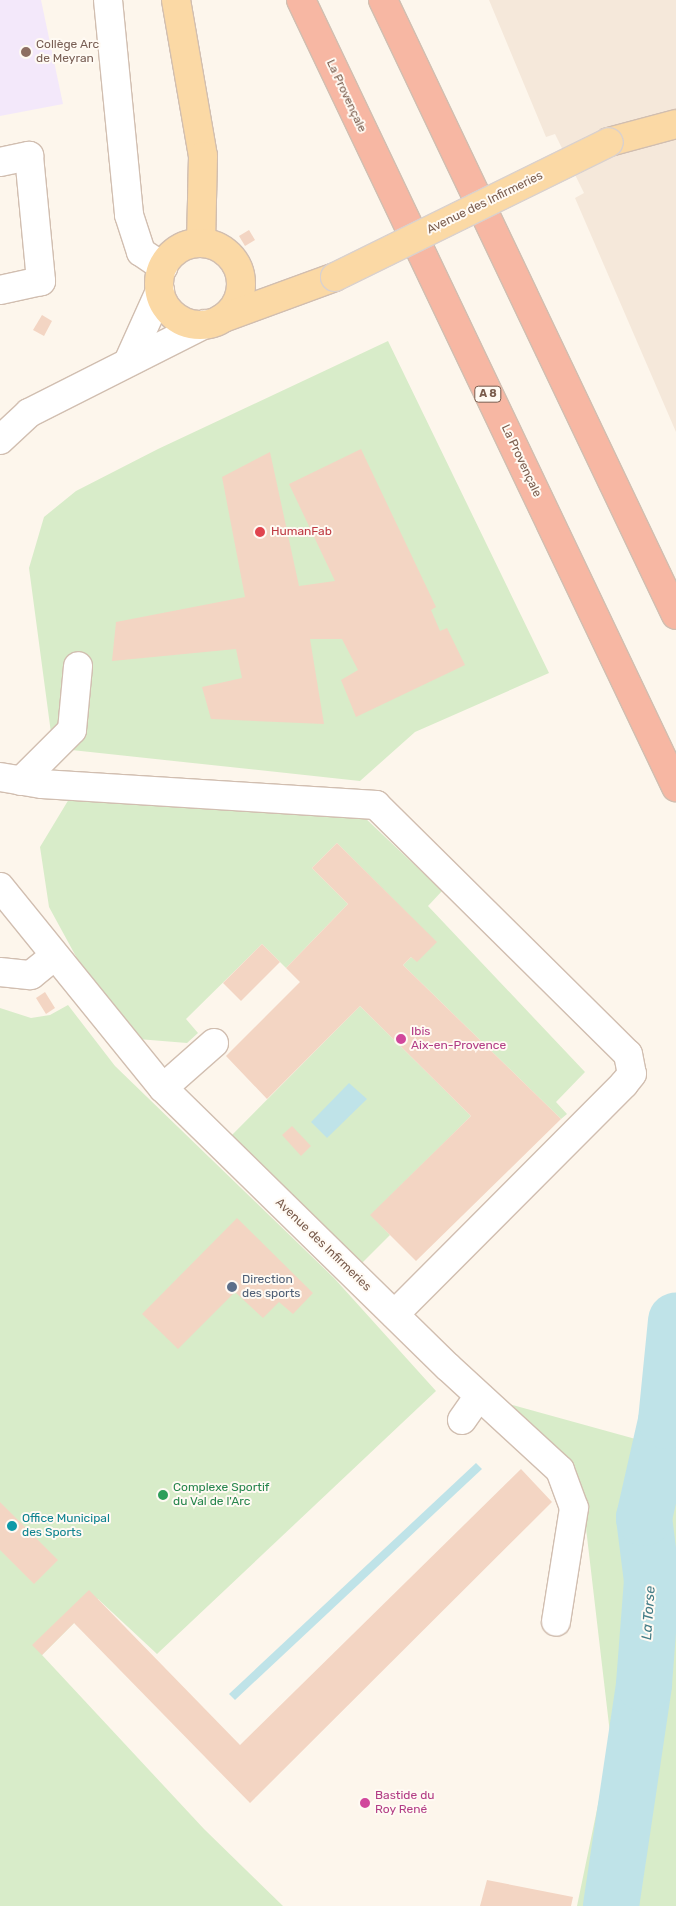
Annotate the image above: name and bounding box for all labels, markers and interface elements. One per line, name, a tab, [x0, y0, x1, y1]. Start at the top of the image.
place label: Collège Arc de Meyran	[36, 38, 99, 66]
marker: Collège Arc de Meyran	[20, 46, 32, 58]
street label: La Provençale	[323, 57, 369, 135]
street label: Avenue des Infirmeries	[425, 169, 545, 237]
road number: A 8	[473, 386, 503, 402]
street label: La Provençale	[498, 422, 544, 500]
marker: HumanFab	[253, 525, 267, 539]
place label: HumanFab	[271, 525, 332, 539]
place label: Ibis Aix-en-Provence	[411, 1025, 506, 1053]
marker: Ibis Aix-en-Provence	[395, 1033, 407, 1045]
street label: Avenue des Infirmeries	[272, 1196, 374, 1294]
place label: Direction des sports	[242, 1273, 300, 1301]
marker: Direction des sports	[226, 1281, 238, 1293]
place label: Complexe Sportif du Val de l'Arc	[173, 1481, 269, 1509]
marker: Complexe Sportif du Val de l'Arc	[157, 1489, 169, 1501]
place label: Office Municipal des Sports	[22, 1512, 110, 1540]
marker: Office Municipal des Sports	[6, 1520, 18, 1532]
water label: La Torse	[639, 1585, 659, 1641]
place label: Bastide du Roy René	[375, 1789, 435, 1817]
marker: Bastide du Roy René	[359, 1797, 371, 1809]

